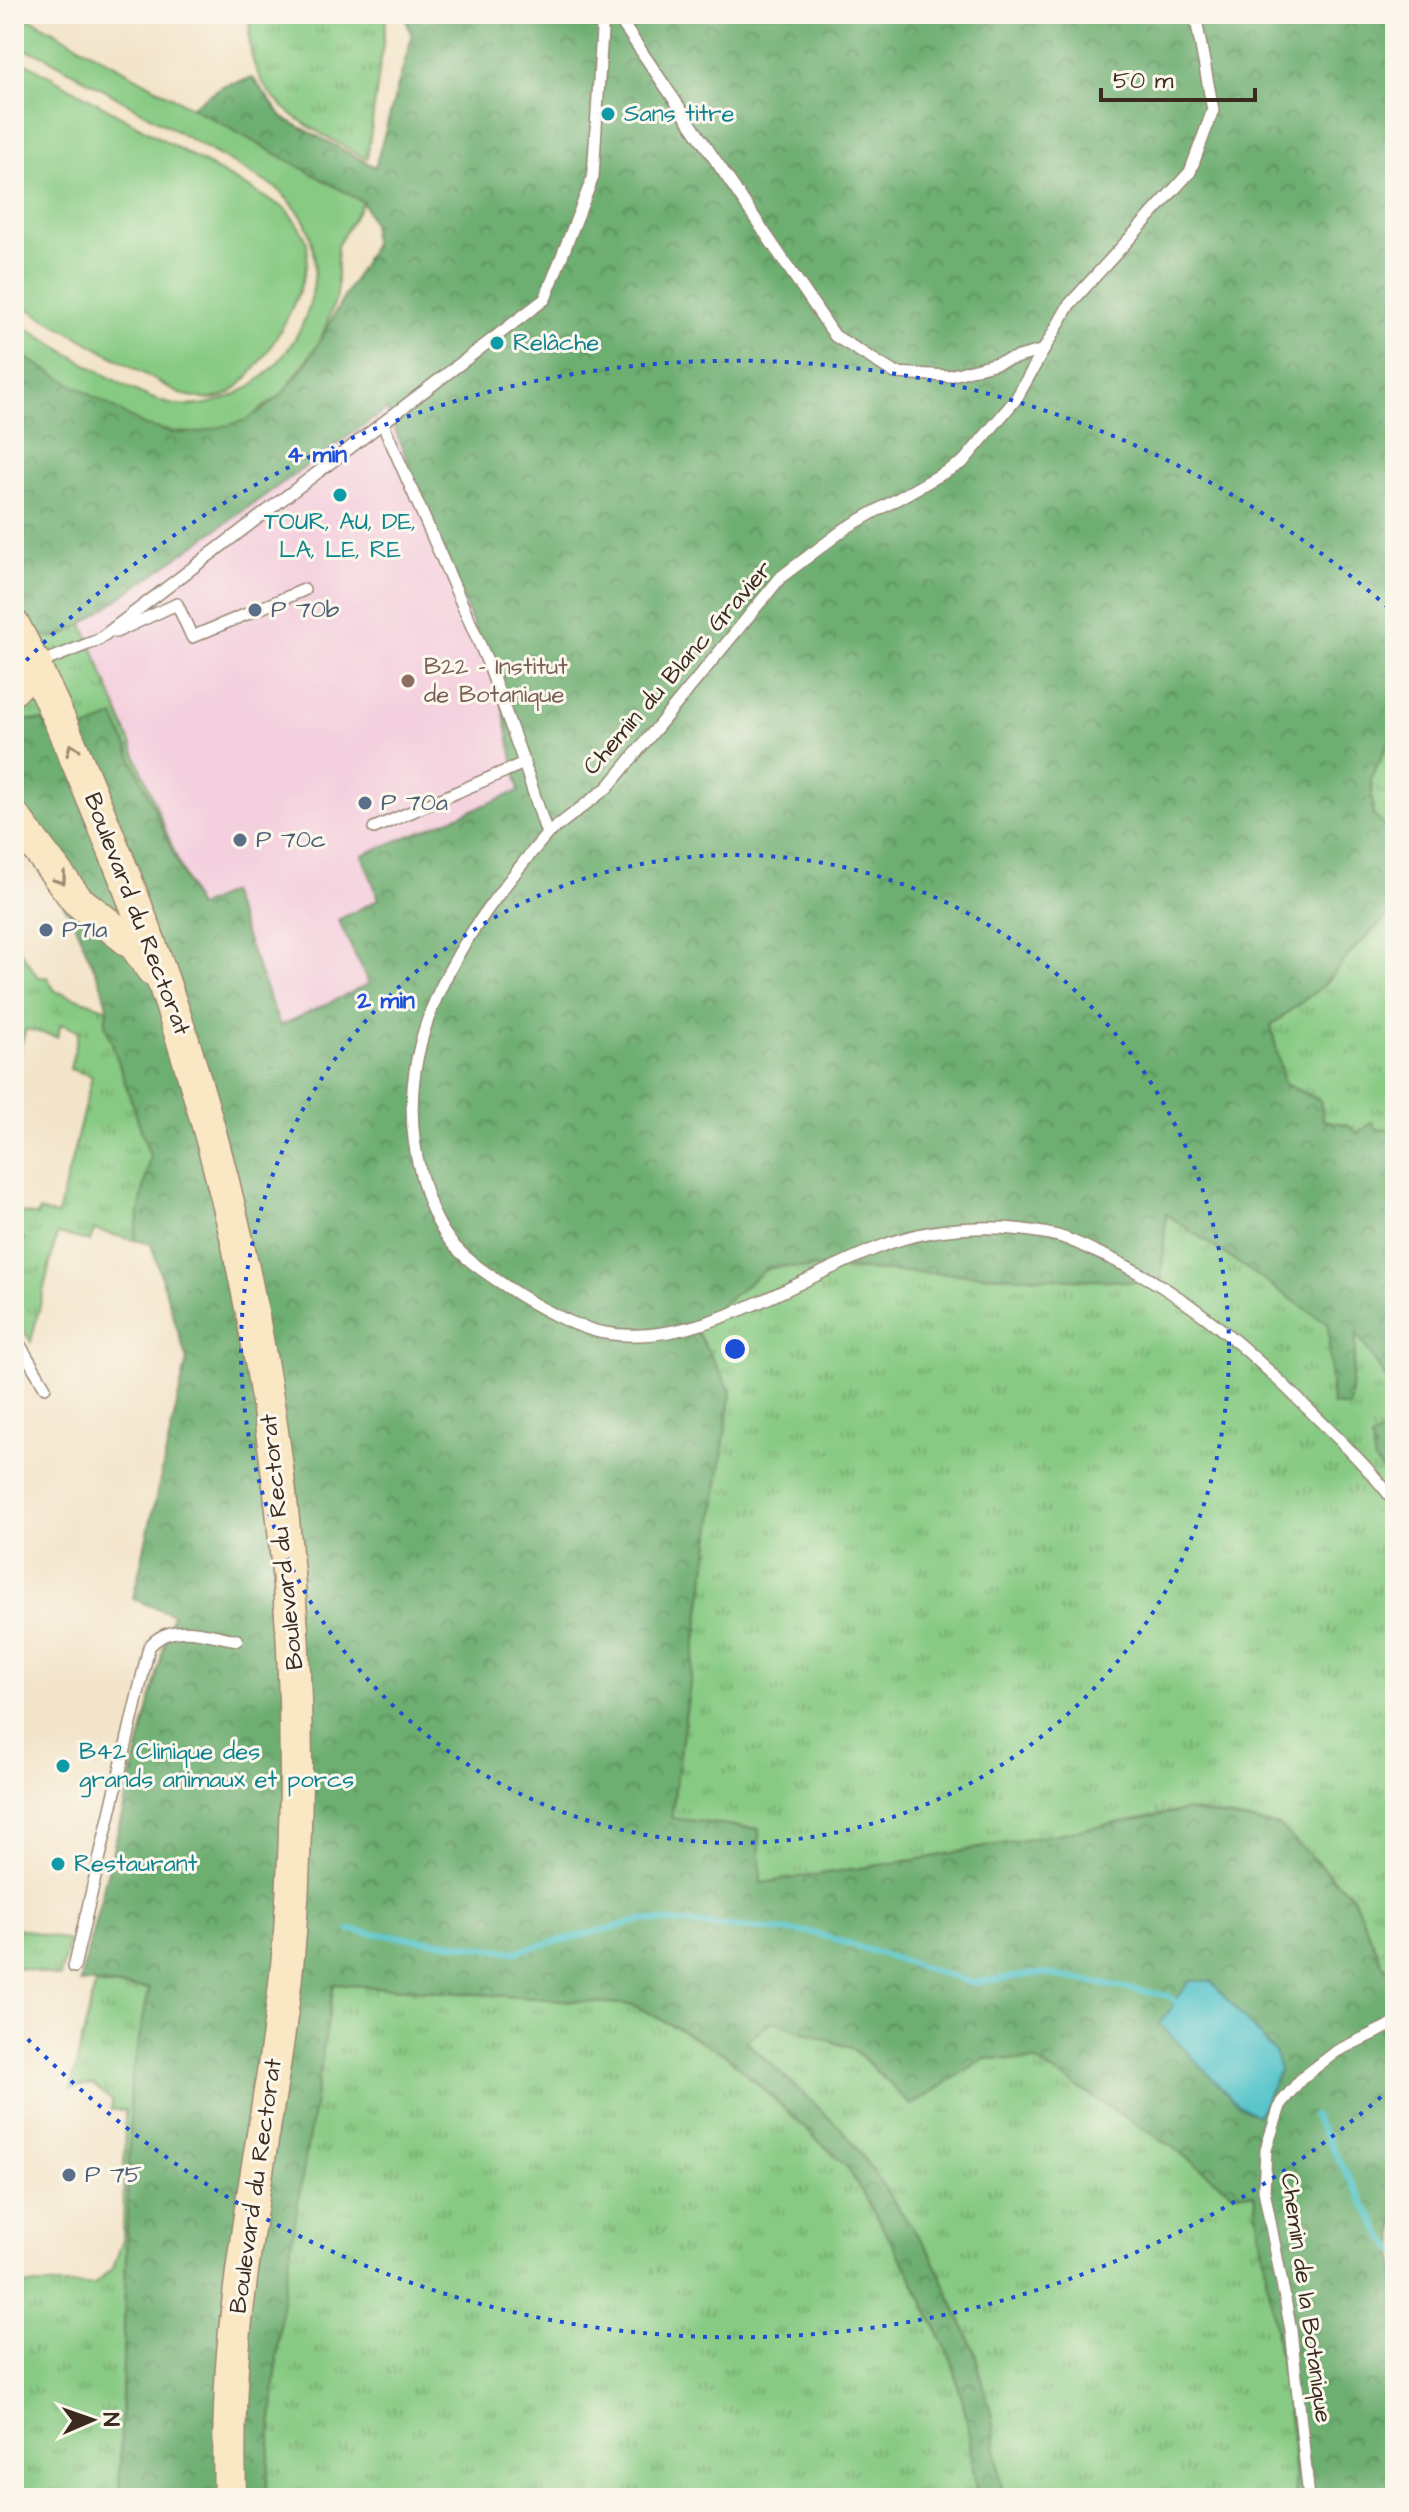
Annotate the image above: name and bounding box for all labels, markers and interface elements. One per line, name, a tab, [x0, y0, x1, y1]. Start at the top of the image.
scale bar	[1101, 52, 1255, 102]
text: 50 m	[1113, 64, 1174, 98]
place label: Sans titre	[624, 97, 735, 131]
marker: Sans titre	[599, 105, 617, 123]
place label: Relâche	[513, 326, 599, 360]
marker: Relâche	[488, 334, 506, 352]
text: 4 min	[287, 438, 347, 472]
marker: TOUR, AU, DE, LA, LE, RE	[331, 486, 349, 504]
place label: TOUR, AU, DE, LA, LE, RE	[264, 505, 416, 567]
street label: Chemin du Blanc Gravier	[575, 553, 781, 783]
place label: P 70b	[271, 593, 340, 627]
marker: P 70b	[246, 601, 264, 619]
place label: B22 - Institut de Botanique	[424, 650, 568, 712]
marker: B22 - Institut de Botanique	[399, 672, 417, 690]
one-way arrow	[65, 742, 81, 757]
place label: P 70a	[381, 786, 448, 820]
street label: Boulevard du Rectorat	[75, 788, 199, 1040]
marker: P 70a	[356, 794, 374, 812]
place label: P 70c	[256, 823, 326, 857]
marker: P 70c	[231, 831, 249, 849]
one-way arrow	[51, 870, 66, 885]
place label: P71a	[62, 913, 107, 947]
marker: P71a	[37, 921, 55, 939]
text: 2 min	[356, 984, 415, 1018]
centre of rings	[721, 1335, 749, 1363]
street label: Boulevard du Rectorat	[252, 1412, 312, 1672]
place label: B42 Clinique des grands animaux et porcs	[79, 1735, 354, 1798]
marker: B42 Clinique des grands animaux et porcs	[54, 1757, 72, 1775]
place label: Restaurant	[74, 1847, 198, 1881]
marker: Restaurant	[49, 1855, 67, 1873]
street label: Boulevard du Rectorat	[221, 2056, 291, 2316]
place label: P 75	[85, 2158, 142, 2192]
marker: P 75	[60, 2166, 78, 2184]
street label: Chemin de la Botanique	[1272, 2171, 1340, 2425]
north arrow	[52, 2380, 132, 2460]
text: N	[95, 2412, 126, 2427]

